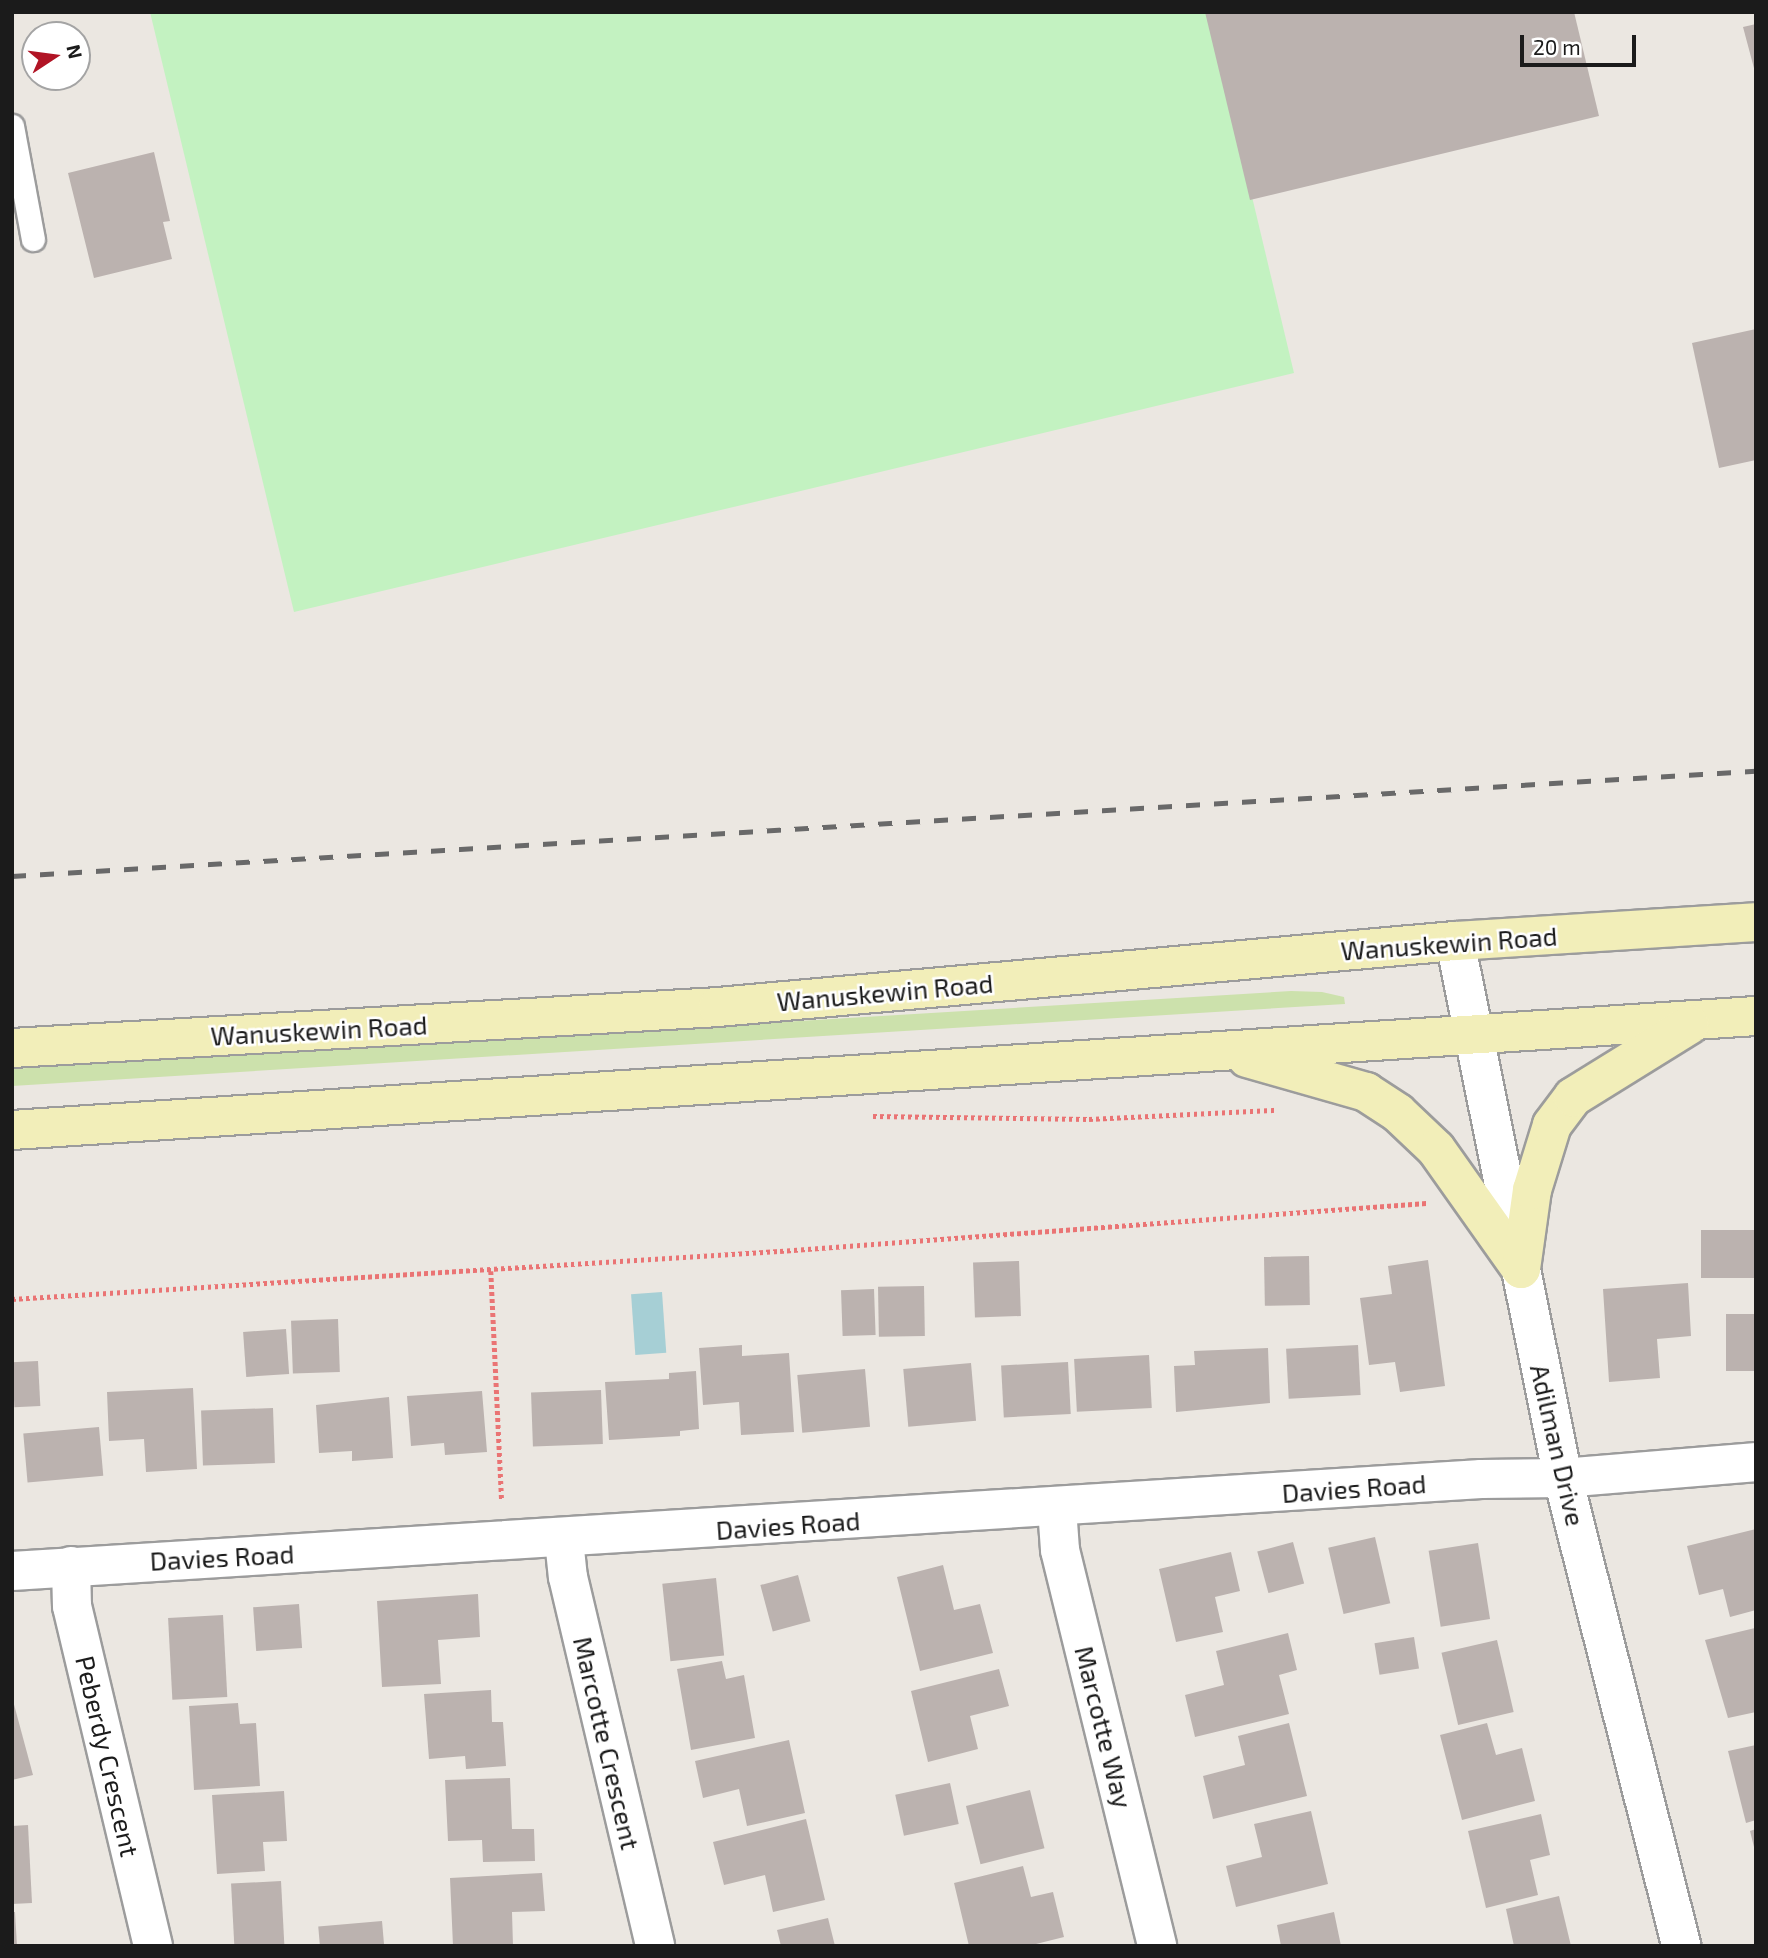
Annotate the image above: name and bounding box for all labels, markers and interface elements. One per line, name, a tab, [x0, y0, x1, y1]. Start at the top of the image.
north arrow	[21, 21, 91, 91]
scale bar	[1523, 21, 1638, 65]
text: 20 m	[1533, 34, 1581, 59]
text: N	[62, 42, 88, 61]
street label: Wanuskewin Road	[1340, 920, 1558, 966]
street label: Wanuskewin Road	[775, 967, 995, 1017]
street label: Wanuskewin Road	[210, 1009, 428, 1051]
street label: Adilman Drive	[1524, 1361, 1592, 1529]
street label: Davies Road	[1281, 1467, 1427, 1509]
street label: Davies Road	[715, 1504, 861, 1546]
street label: Davies Road	[149, 1538, 295, 1576]
street label: Marcotte Crescent	[567, 1634, 647, 1852]
street label: Marcotte Way	[1069, 1643, 1139, 1811]
street label: Peberdy Crescent	[70, 1652, 146, 1860]

